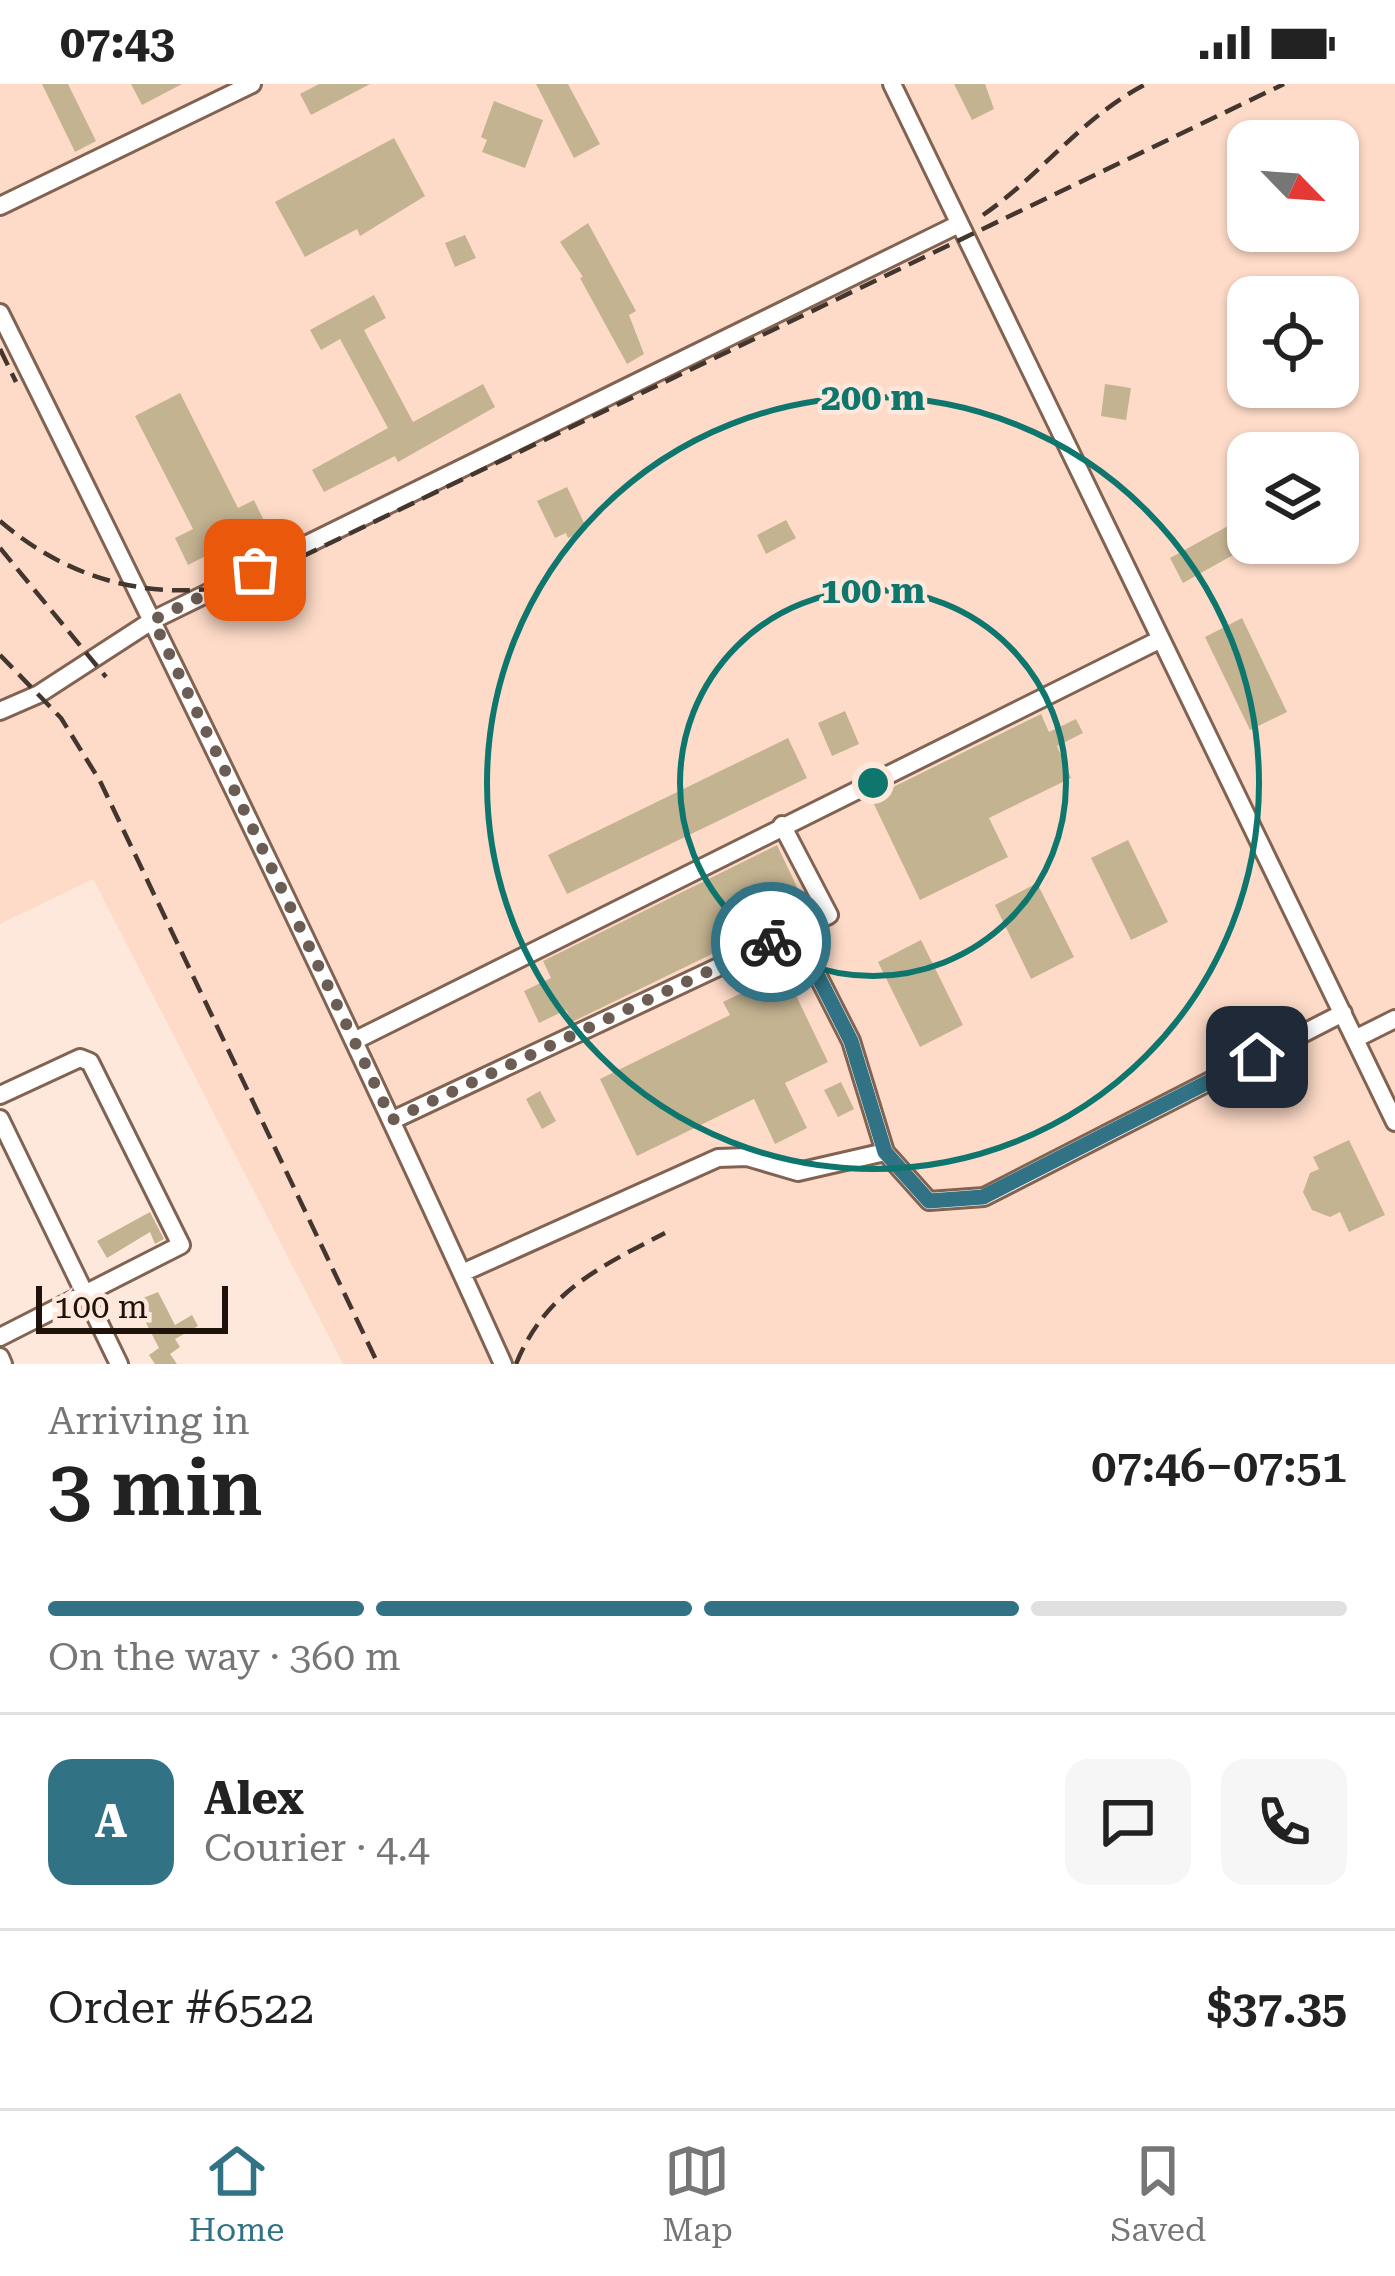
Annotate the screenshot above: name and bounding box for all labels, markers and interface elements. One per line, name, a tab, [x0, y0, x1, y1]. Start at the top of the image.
text: 07:43	[60, 16, 175, 69]
north arrow	[1227, 120, 1359, 252]
map controls	[1227, 120, 1359, 564]
button: locate	[1227, 276, 1359, 408]
text: 200 m	[821, 377, 925, 419]
button: layers	[1227, 432, 1359, 564]
pin	[204, 519, 306, 621]
icon: bag	[222, 537, 288, 603]
text: 100 m	[821, 570, 925, 612]
centre of rings	[852, 762, 894, 804]
courier	[711, 882, 831, 1002]
icon: bike	[738, 909, 804, 975]
pin	[1206, 1006, 1308, 1108]
icon: home	[1224, 1024, 1290, 1090]
scale bar	[36, 1280, 228, 1333]
text: 100 m	[54, 1287, 148, 1326]
text: Arriving in	[48, 1398, 250, 1444]
text: 07:46–07:51	[1091, 1440, 1347, 1493]
text: 3 min	[48, 1443, 263, 1534]
text: On the way · 360 m	[48, 1634, 400, 1680]
button: chat	[1065, 1759, 1191, 1885]
button: phone	[1221, 1759, 1347, 1885]
text: Alex	[204, 1772, 304, 1825]
text: A	[95, 1795, 127, 1848]
text: Courier · 4.4	[204, 1825, 430, 1871]
text: Order #6522	[48, 1981, 314, 2034]
text: $37.35	[1207, 1981, 1347, 2034]
tab: Home	[189, 2138, 284, 2249]
tab: Map	[662, 2138, 733, 2249]
tab: Saved	[1110, 2138, 1206, 2249]

